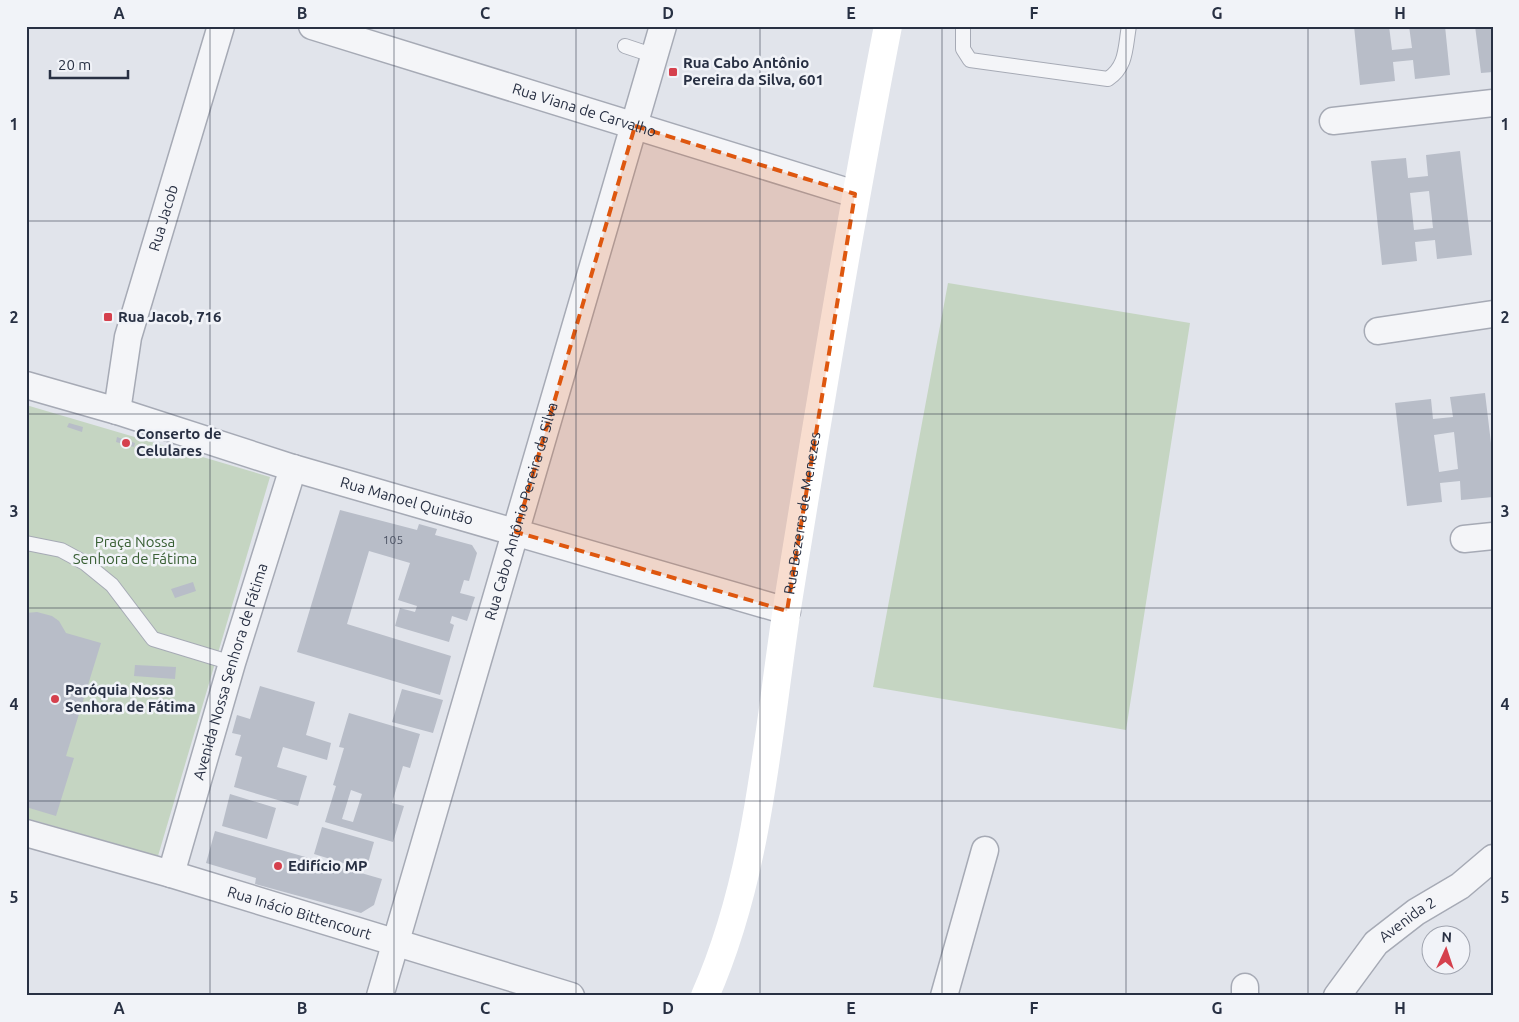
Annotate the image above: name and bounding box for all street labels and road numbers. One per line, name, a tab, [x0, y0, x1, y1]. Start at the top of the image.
street label: Rua Viana de Carvalho	[510, 79, 659, 140]
street label: Rua Jacob	[145, 183, 181, 253]
street label: Rua Cabo Antônio Pereira da Silva	[481, 400, 561, 622]
street label: Rua Bezerra de Menezes	[780, 430, 823, 596]
street label: Rua Manoel Quintão	[338, 473, 475, 528]
street label: Avenida Nossa Senhora de Fátima	[190, 561, 271, 782]
street label: Rua Inácio Bittencourt	[225, 883, 374, 943]
street label: Avenida 2	[1375, 893, 1439, 945]

